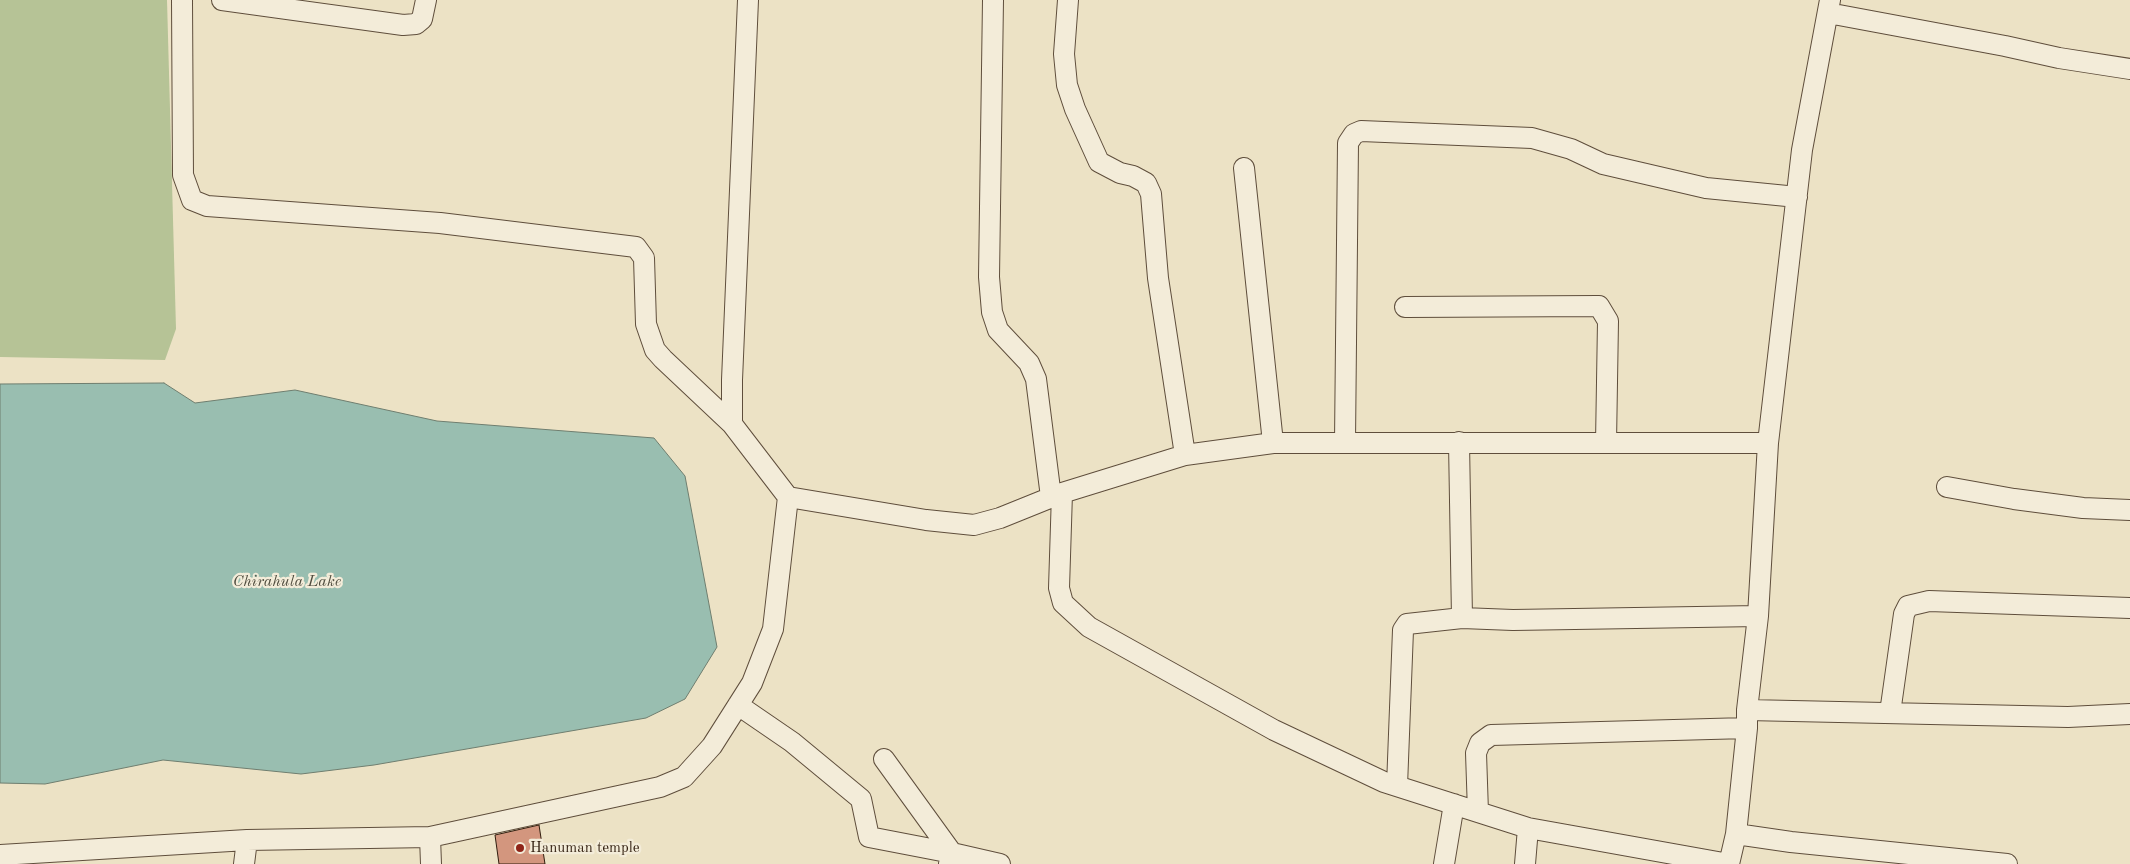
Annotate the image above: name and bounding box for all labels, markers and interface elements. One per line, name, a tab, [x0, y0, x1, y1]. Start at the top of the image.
water label: Chirahula Lake	[233, 572, 341, 592]
place label: Hanuman temple	[530, 839, 640, 857]
marker: Hanuman temple	[514, 842, 526, 854]

